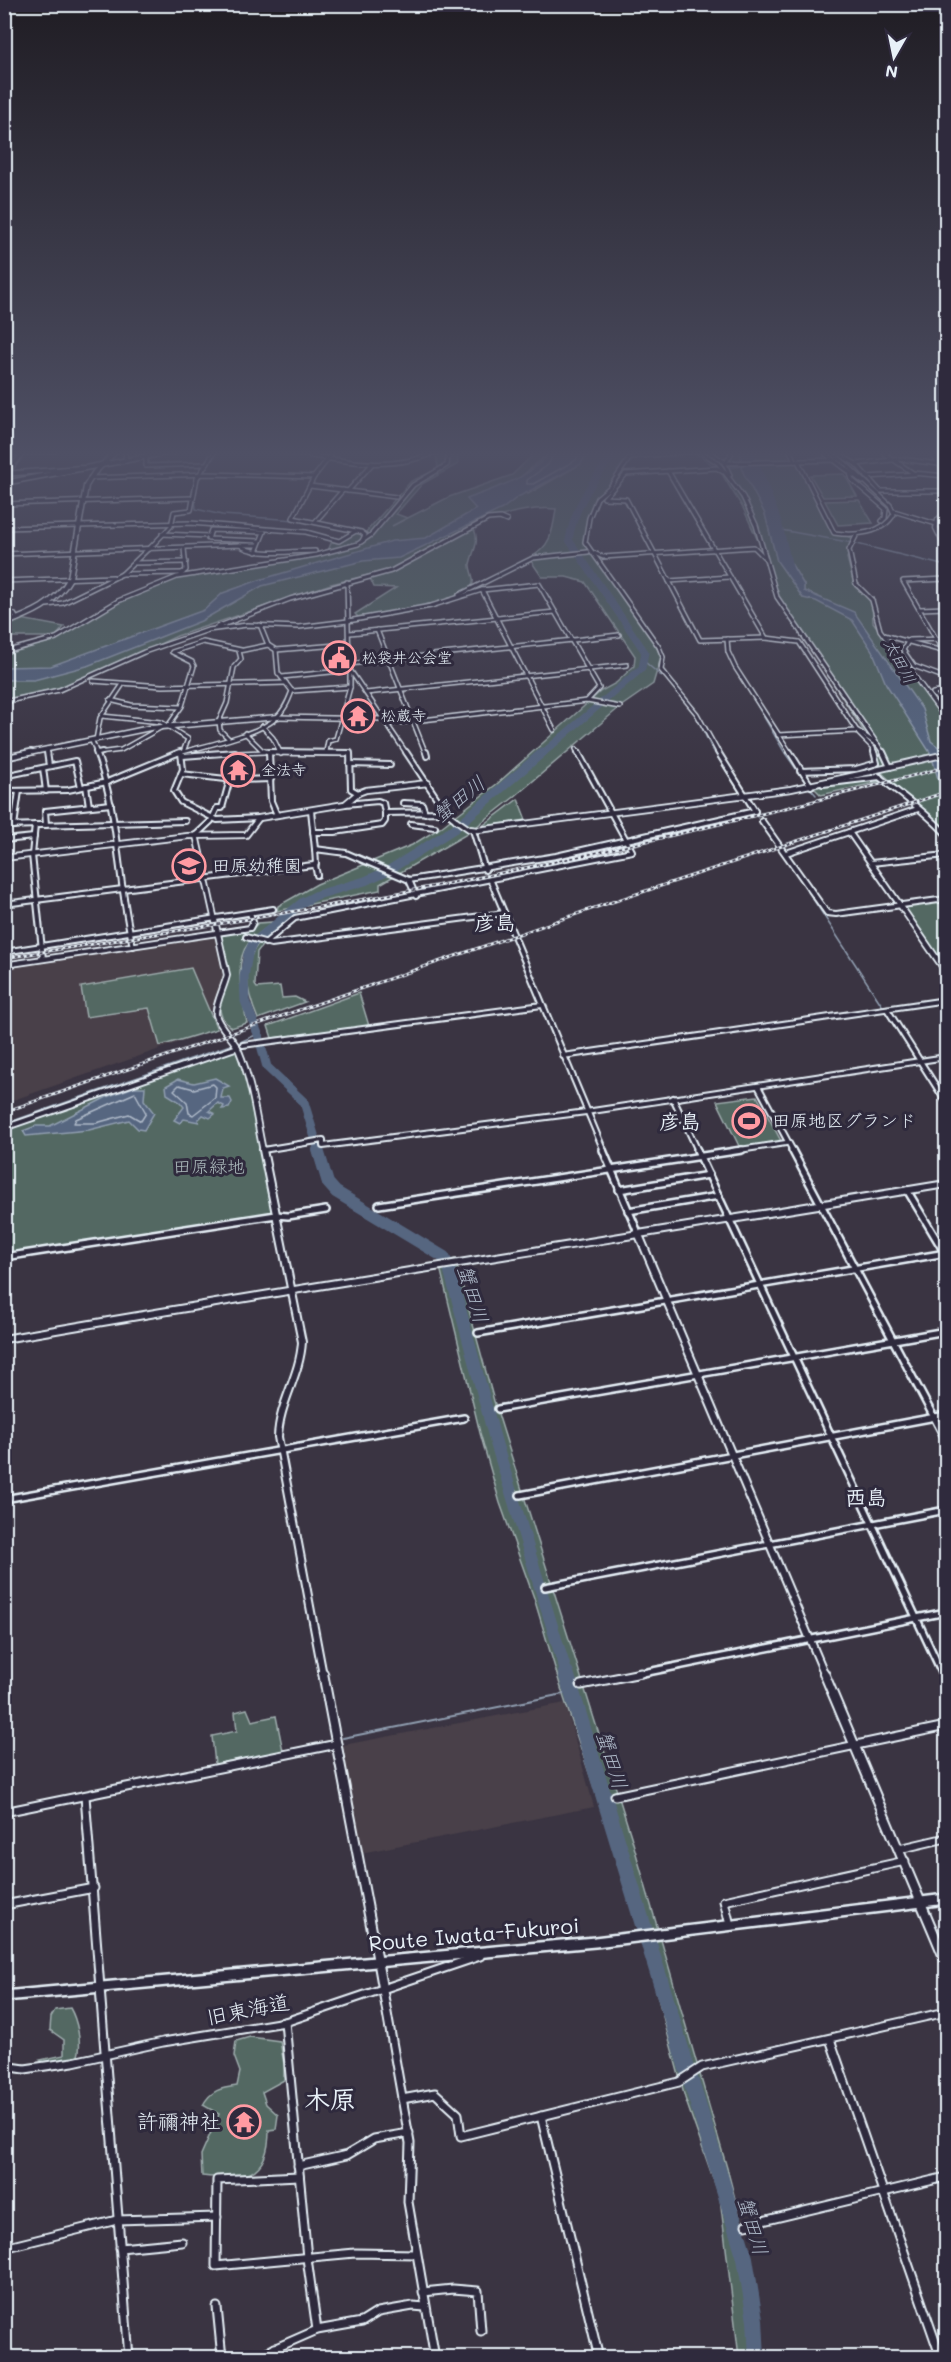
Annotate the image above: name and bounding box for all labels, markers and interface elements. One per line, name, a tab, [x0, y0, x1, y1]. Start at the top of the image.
north arrow	[864, 27, 924, 87]
text: N	[884, 61, 899, 84]
water label: 太田川	[880, 635, 921, 687]
public building icon: 松袋井公会堂	[321, 640, 357, 676]
place label: 松袋井公会堂	[362, 647, 452, 667]
temple icon: 松蔵寺	[340, 698, 376, 734]
place label: 松蔵寺	[381, 705, 426, 725]
temple icon: 全法寺	[220, 752, 256, 788]
place label: 全法寺	[261, 759, 306, 779]
water label: 蟹田川	[427, 769, 490, 827]
school or university icon: 田原幼稚園	[171, 848, 207, 884]
place label: 田原幼稚園	[212, 853, 302, 877]
district label: 彦島	[474, 908, 516, 935]
sports icon: 田原地区グランド	[731, 1103, 767, 1139]
district label: 彦島	[659, 1107, 701, 1134]
place label: 田原地区グランド	[772, 1108, 916, 1132]
park label: 田原緑地	[173, 1154, 245, 1178]
water label: 蟹田川	[453, 1261, 495, 1326]
district label: 西島	[845, 1483, 887, 1510]
water label: 蟹田川	[592, 1727, 634, 1792]
street label: Route Iwata-Fukuroi	[367, 1911, 580, 1956]
street label: 旧東海道	[204, 1987, 292, 2030]
district label: 木原	[304, 2082, 356, 2116]
temple icon: 許禰神社	[226, 2104, 262, 2140]
place label: 許禰神社	[137, 2107, 221, 2134]
water label: 蟹田川	[733, 2193, 775, 2258]

